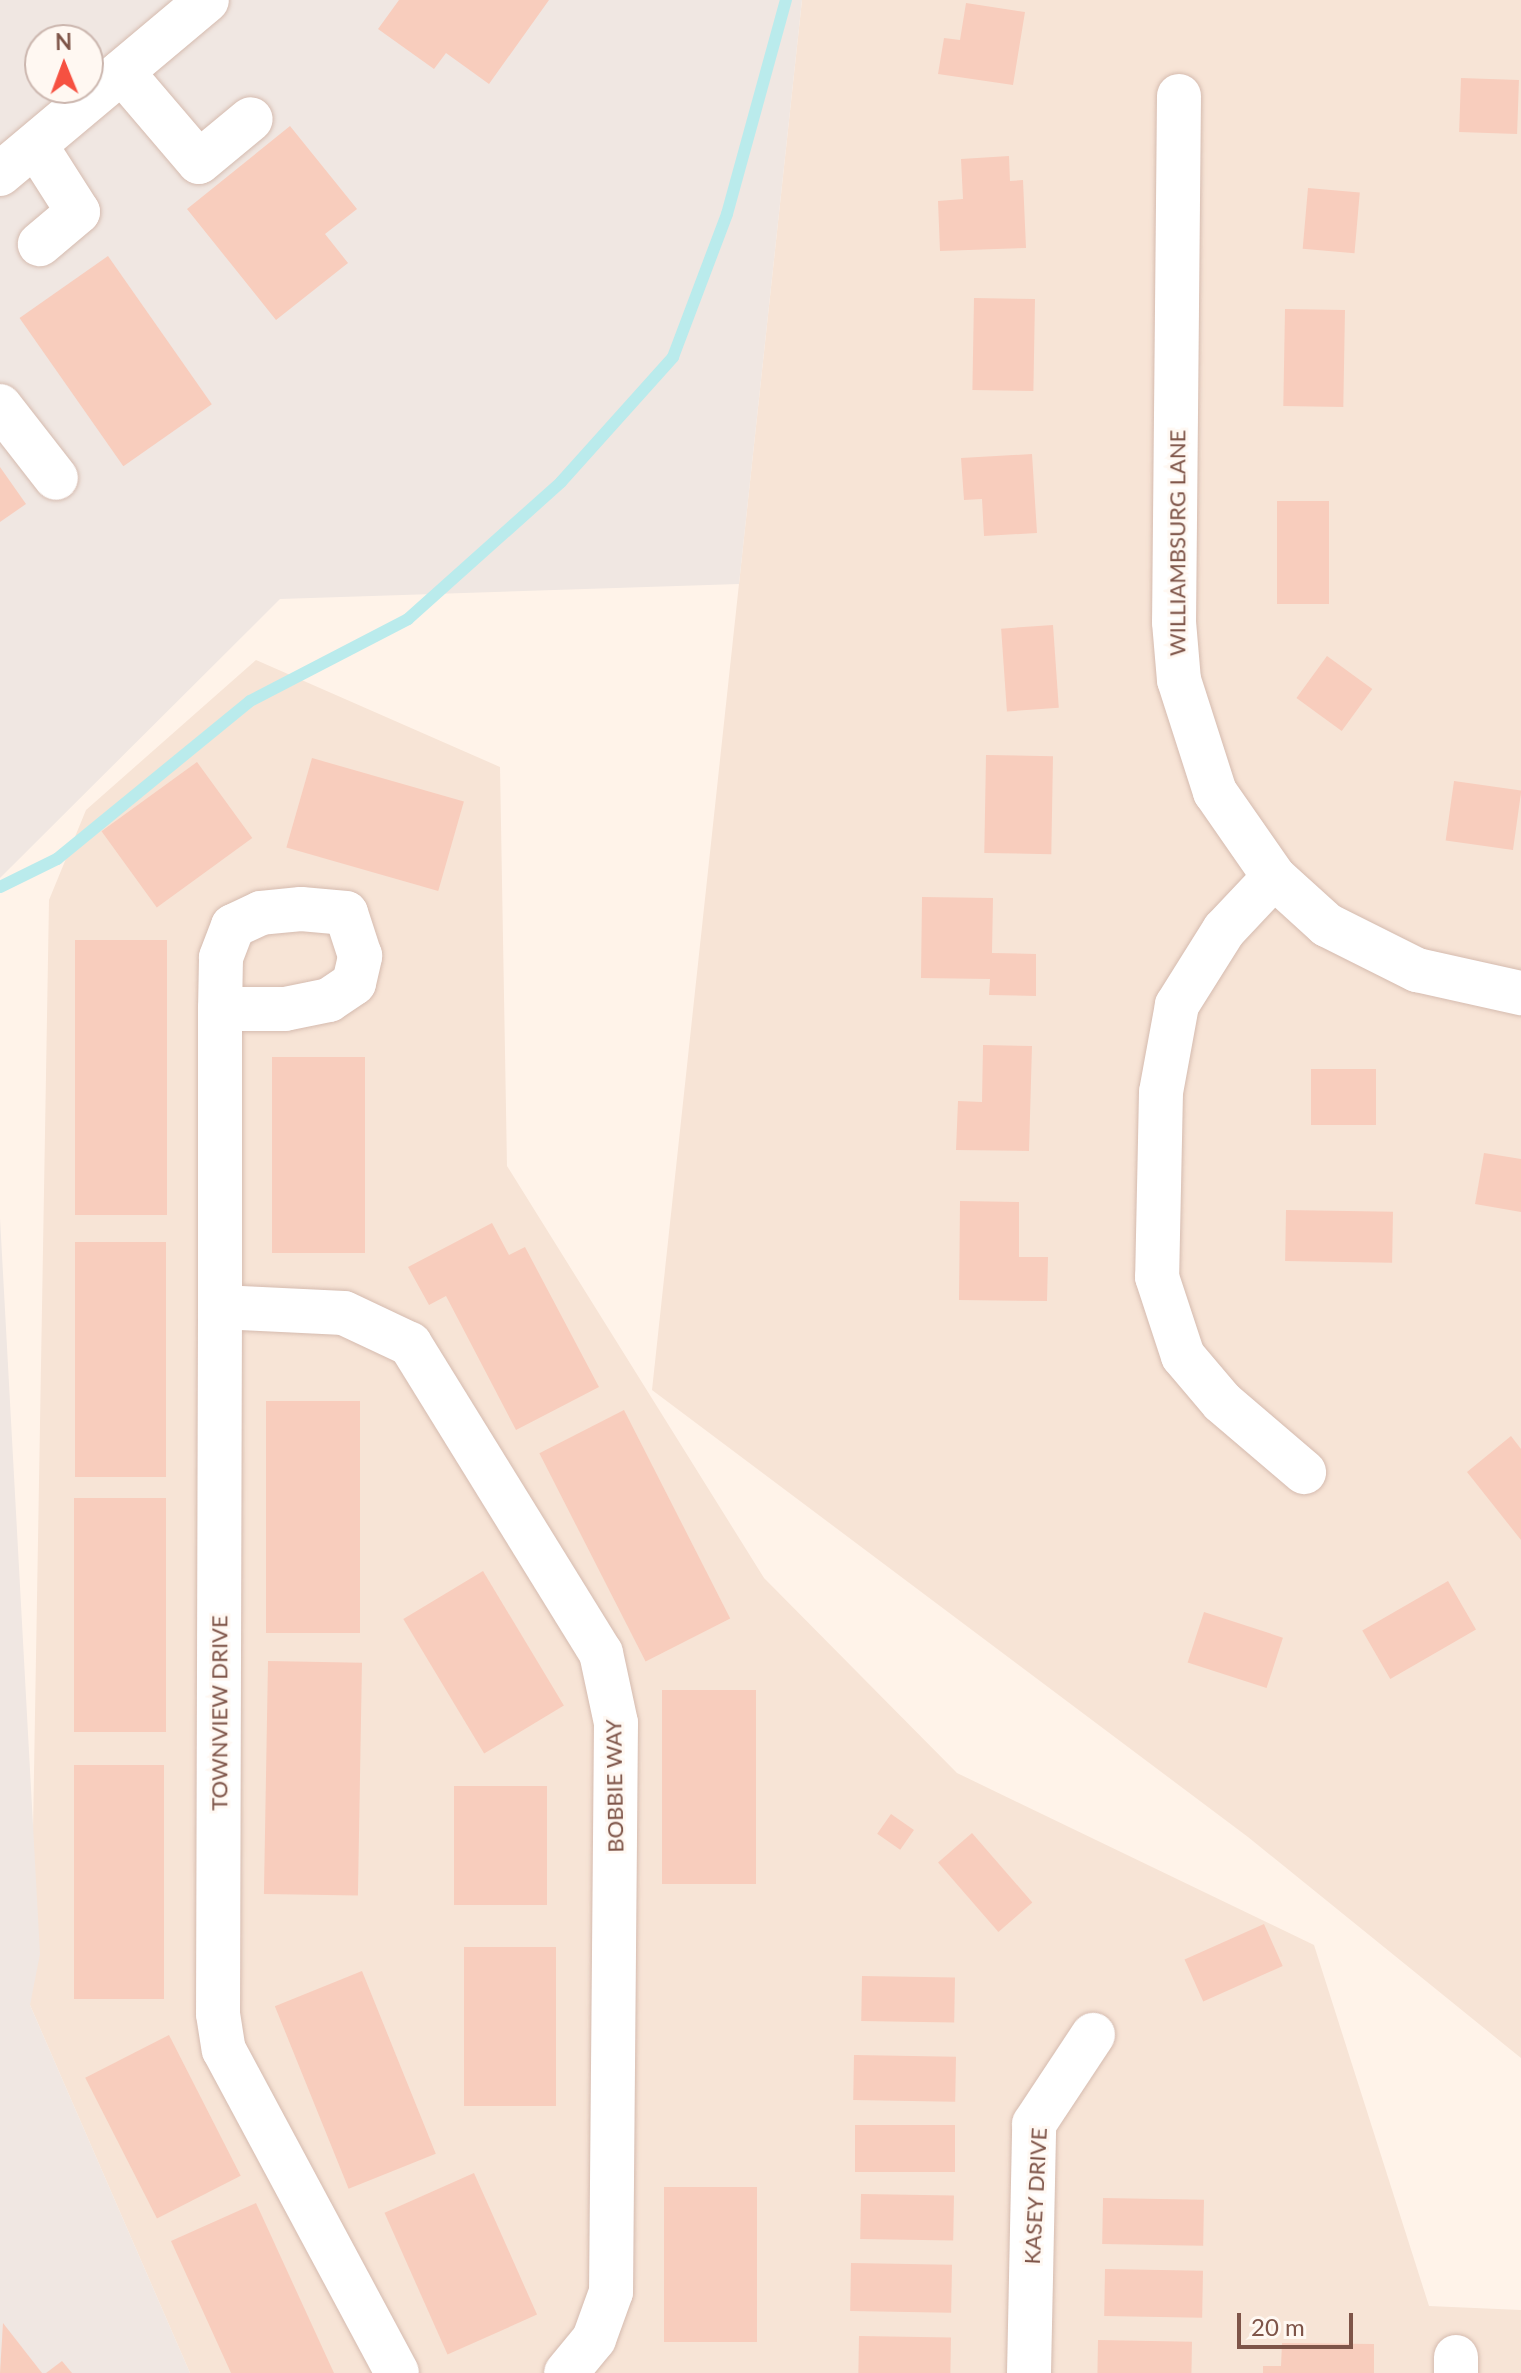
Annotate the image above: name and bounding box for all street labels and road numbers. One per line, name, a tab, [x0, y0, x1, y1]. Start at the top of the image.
street label: WILLIAMBSURG LANE	[1164, 430, 1190, 656]
street label: TOWNVIEW DRIVE	[206, 1615, 232, 1811]
street label: BOBBIE WAY	[600, 1719, 628, 1853]
street label: KASEY DRIVE	[1018, 2127, 1052, 2265]

